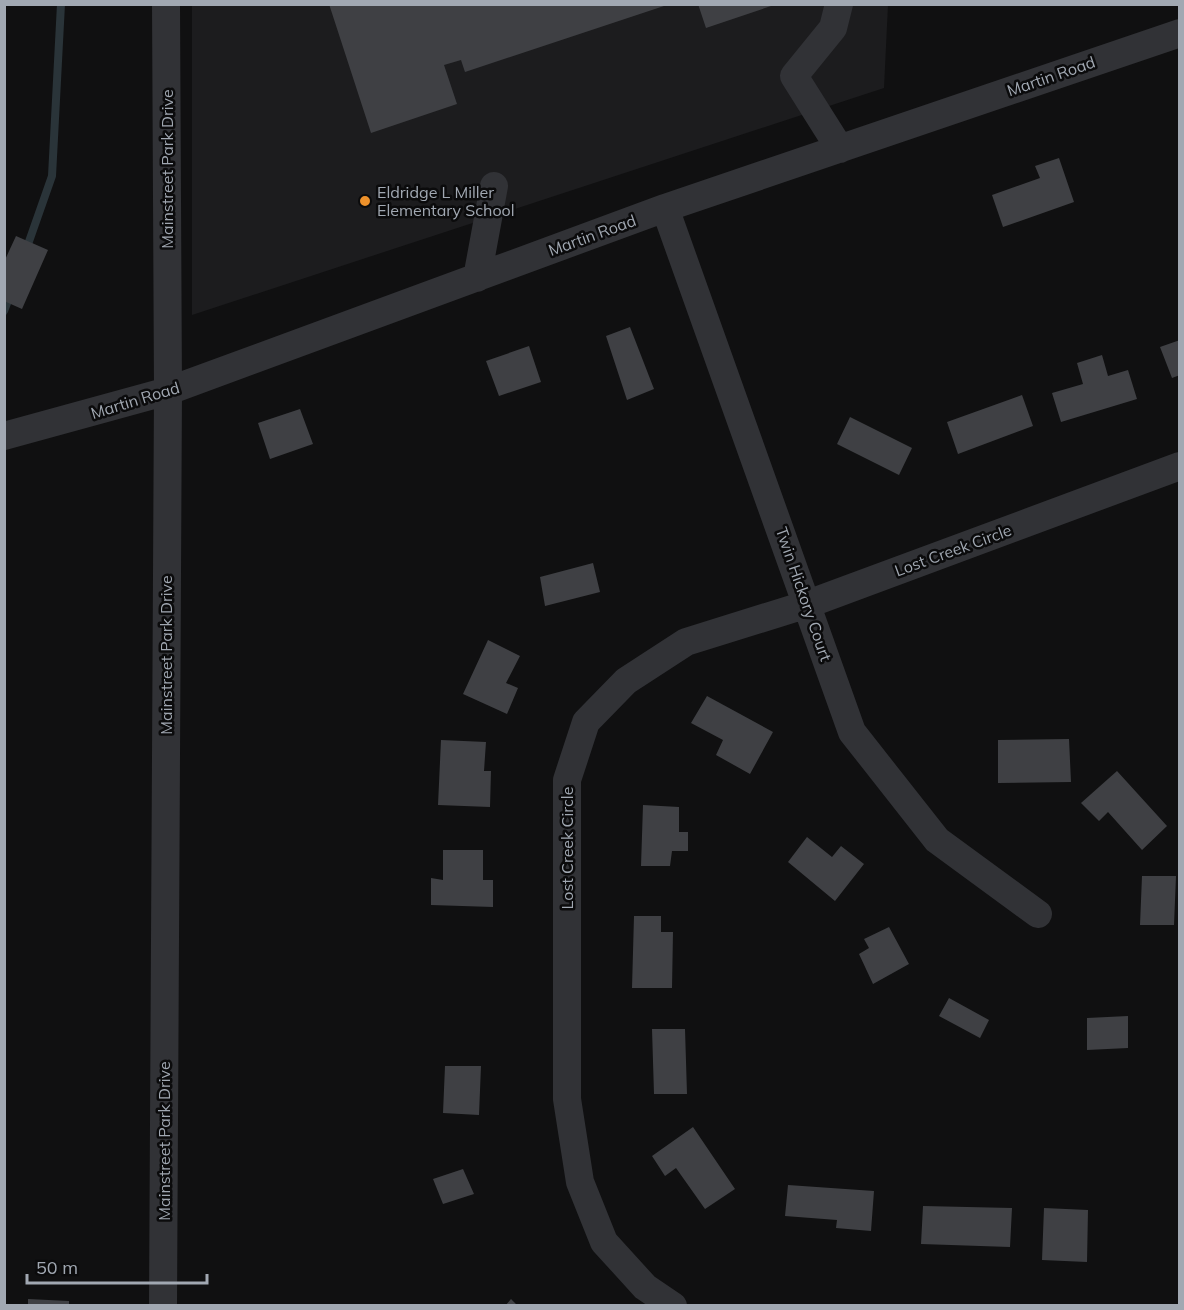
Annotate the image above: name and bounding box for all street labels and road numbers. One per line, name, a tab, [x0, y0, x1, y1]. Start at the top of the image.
street label: Martin Road	[1004, 52, 1098, 100]
street label: Mainstreet Park Drive	[157, 89, 177, 249]
street label: Martin Road	[545, 210, 639, 260]
street label: Martin Road	[88, 377, 182, 423]
street label: Lost Creek Circle	[892, 520, 1014, 580]
street label: Twin Hickory Court	[772, 524, 836, 664]
street label: Mainstreet Park Drive	[156, 575, 176, 735]
street label: Lost Creek Circle	[557, 787, 577, 909]
street label: Mainstreet Park Drive	[154, 1061, 174, 1221]

